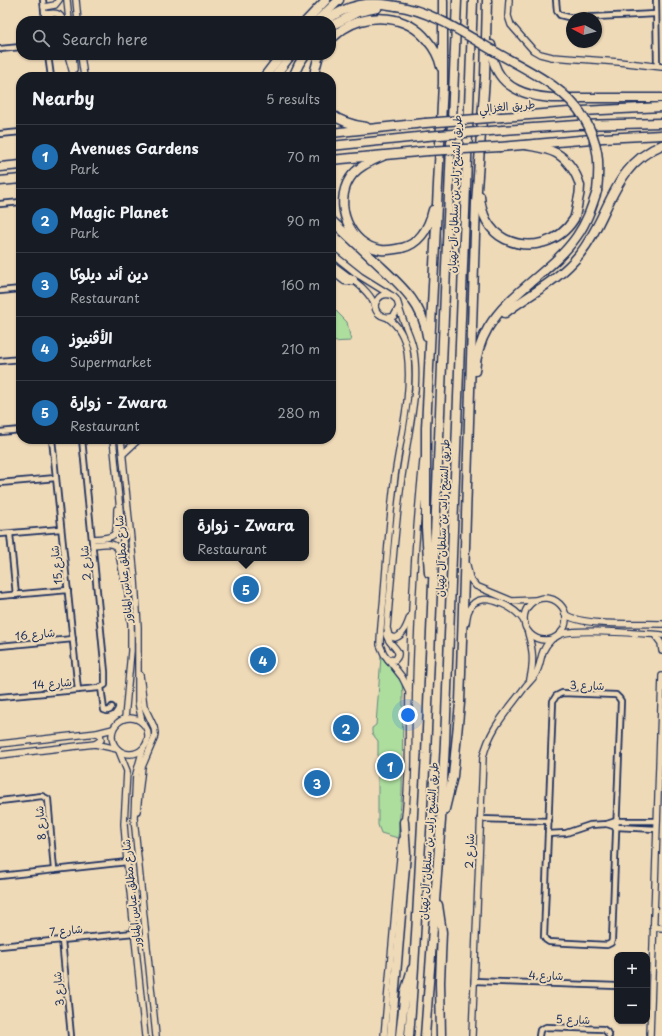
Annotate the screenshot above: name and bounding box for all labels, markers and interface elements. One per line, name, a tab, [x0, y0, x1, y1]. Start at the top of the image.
north arrow	[566, 12, 602, 48]
search box	[16, 16, 336, 60]
icon: search	[30, 27, 52, 49]
text: Search here	[62, 27, 148, 50]
text: Nearby	[32, 85, 94, 111]
text: 5 results	[266, 89, 320, 108]
street label: طريق الغزالي	[478, 95, 536, 120]
street label: طريق الشيخ زايد بن سلطان آل نهيان	[443, 115, 465, 273]
text: Avenues Gardens	[70, 136, 199, 159]
text: 1	[42, 147, 48, 166]
text: 70 m	[287, 147, 320, 166]
text: Park	[70, 159, 99, 178]
text: Magic Planet	[70, 200, 169, 223]
text: 2	[40, 211, 50, 230]
text: 90 m	[287, 211, 320, 230]
text: Park	[70, 223, 99, 242]
text: دين أند ديلوكا	[70, 262, 148, 285]
text: 3	[41, 275, 49, 294]
text: 160 m	[281, 275, 320, 294]
text: Restaurant	[70, 288, 140, 307]
text: الأڤنيوز	[70, 326, 112, 349]
text: 4	[41, 339, 49, 358]
text: 210 m	[281, 339, 320, 358]
text: Supermarket	[70, 352, 152, 371]
text: زوارة - Zwara	[70, 390, 167, 413]
text: 5	[41, 403, 49, 422]
text: 280 m	[278, 403, 320, 422]
text: Restaurant	[70, 416, 140, 435]
street label: طريق الشيخ زايد بن سلطان آل نهيان	[431, 439, 453, 597]
popup	[183, 509, 309, 561]
text: زوارة - Zwara	[197, 513, 295, 536]
street label: شارع مطلق عباس المناور	[110, 514, 137, 625]
text: Restaurant	[197, 539, 267, 558]
street label: شارع 15	[45, 544, 68, 585]
street label: شارع 2	[75, 545, 96, 581]
pin: 5	[233, 574, 259, 604]
street label: شارع 16	[14, 623, 56, 646]
pin: 4	[250, 645, 276, 675]
street label: شارع 14	[32, 673, 73, 694]
street label: شارع 3	[569, 676, 605, 695]
your location	[398, 705, 418, 725]
pin: 2	[333, 713, 359, 743]
pin: 1	[377, 751, 403, 781]
street label: طريق الشيخ زايد بن سلطان آل نهيان	[414, 761, 442, 921]
pin: 3	[304, 768, 330, 798]
street label: شارع 8	[30, 805, 51, 841]
street label: شارع 2	[460, 833, 479, 869]
street label: شارع مطلق عباس المناور	[117, 838, 146, 949]
street label: شارع 7	[48, 920, 84, 941]
map controls	[614, 952, 650, 1024]
button: +	[614, 952, 650, 988]
street label: شارع 4	[528, 966, 564, 985]
street label: شارع 3	[48, 971, 69, 1007]
button: −	[614, 988, 650, 1024]
street label: شارع 5	[555, 1010, 591, 1029]

